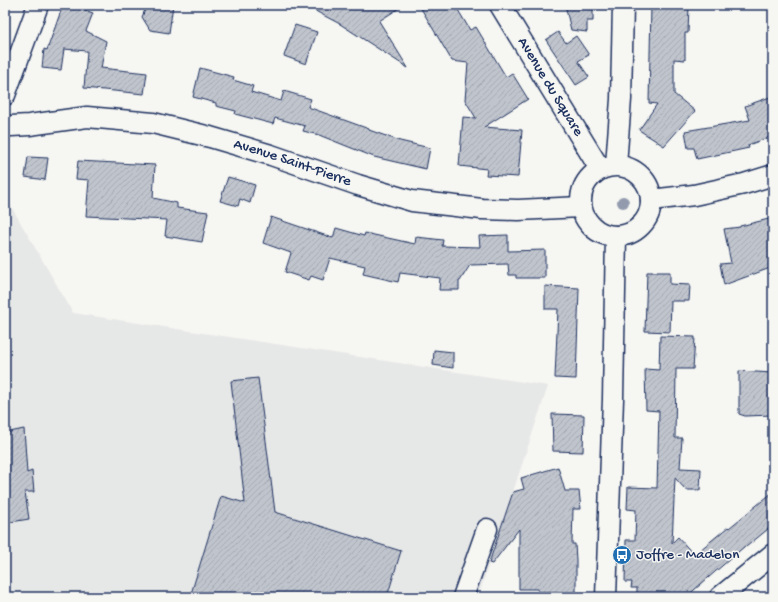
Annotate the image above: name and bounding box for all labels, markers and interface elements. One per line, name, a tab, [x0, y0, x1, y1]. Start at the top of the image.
street label: Avenue du Square	[513, 34, 587, 140]
street label: Avenue Saint-Pierre	[231, 135, 354, 191]
bus stop icon: Joffre - Madelon	[611, 544, 633, 566]
place label: Joffre - Madelon	[636, 546, 739, 564]

